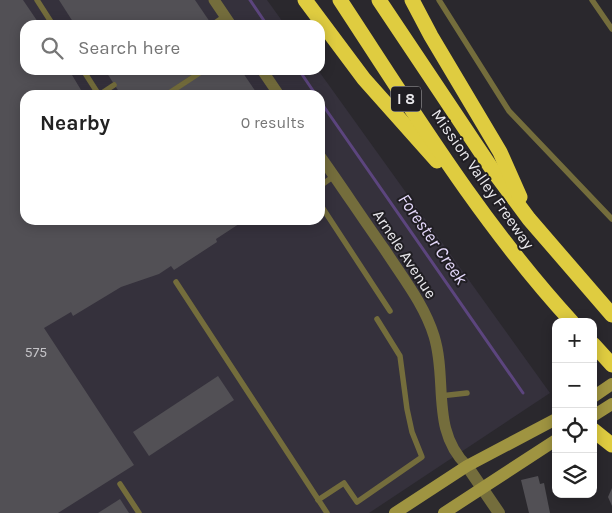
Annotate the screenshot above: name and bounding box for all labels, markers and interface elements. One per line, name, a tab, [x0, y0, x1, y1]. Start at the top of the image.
search box	[20, 20, 325, 75]
icon: search	[38, 34, 66, 62]
text: Search here	[78, 37, 180, 59]
road number: I 8	[391, 86, 421, 112]
street label: Mission Valley Freeway	[428, 105, 539, 253]
text: Nearby	[40, 111, 110, 135]
text: 0 results	[241, 113, 305, 132]
water label: Forester Creek	[394, 189, 473, 290]
street label: Arnele Avenue	[369, 206, 441, 302]
map controls	[552, 318, 597, 498]
button: +	[552, 318, 597, 363]
house number: 575	[25, 344, 47, 361]
button: −	[552, 363, 597, 408]
button: locate	[552, 408, 597, 453]
button: layers	[552, 453, 597, 498]

